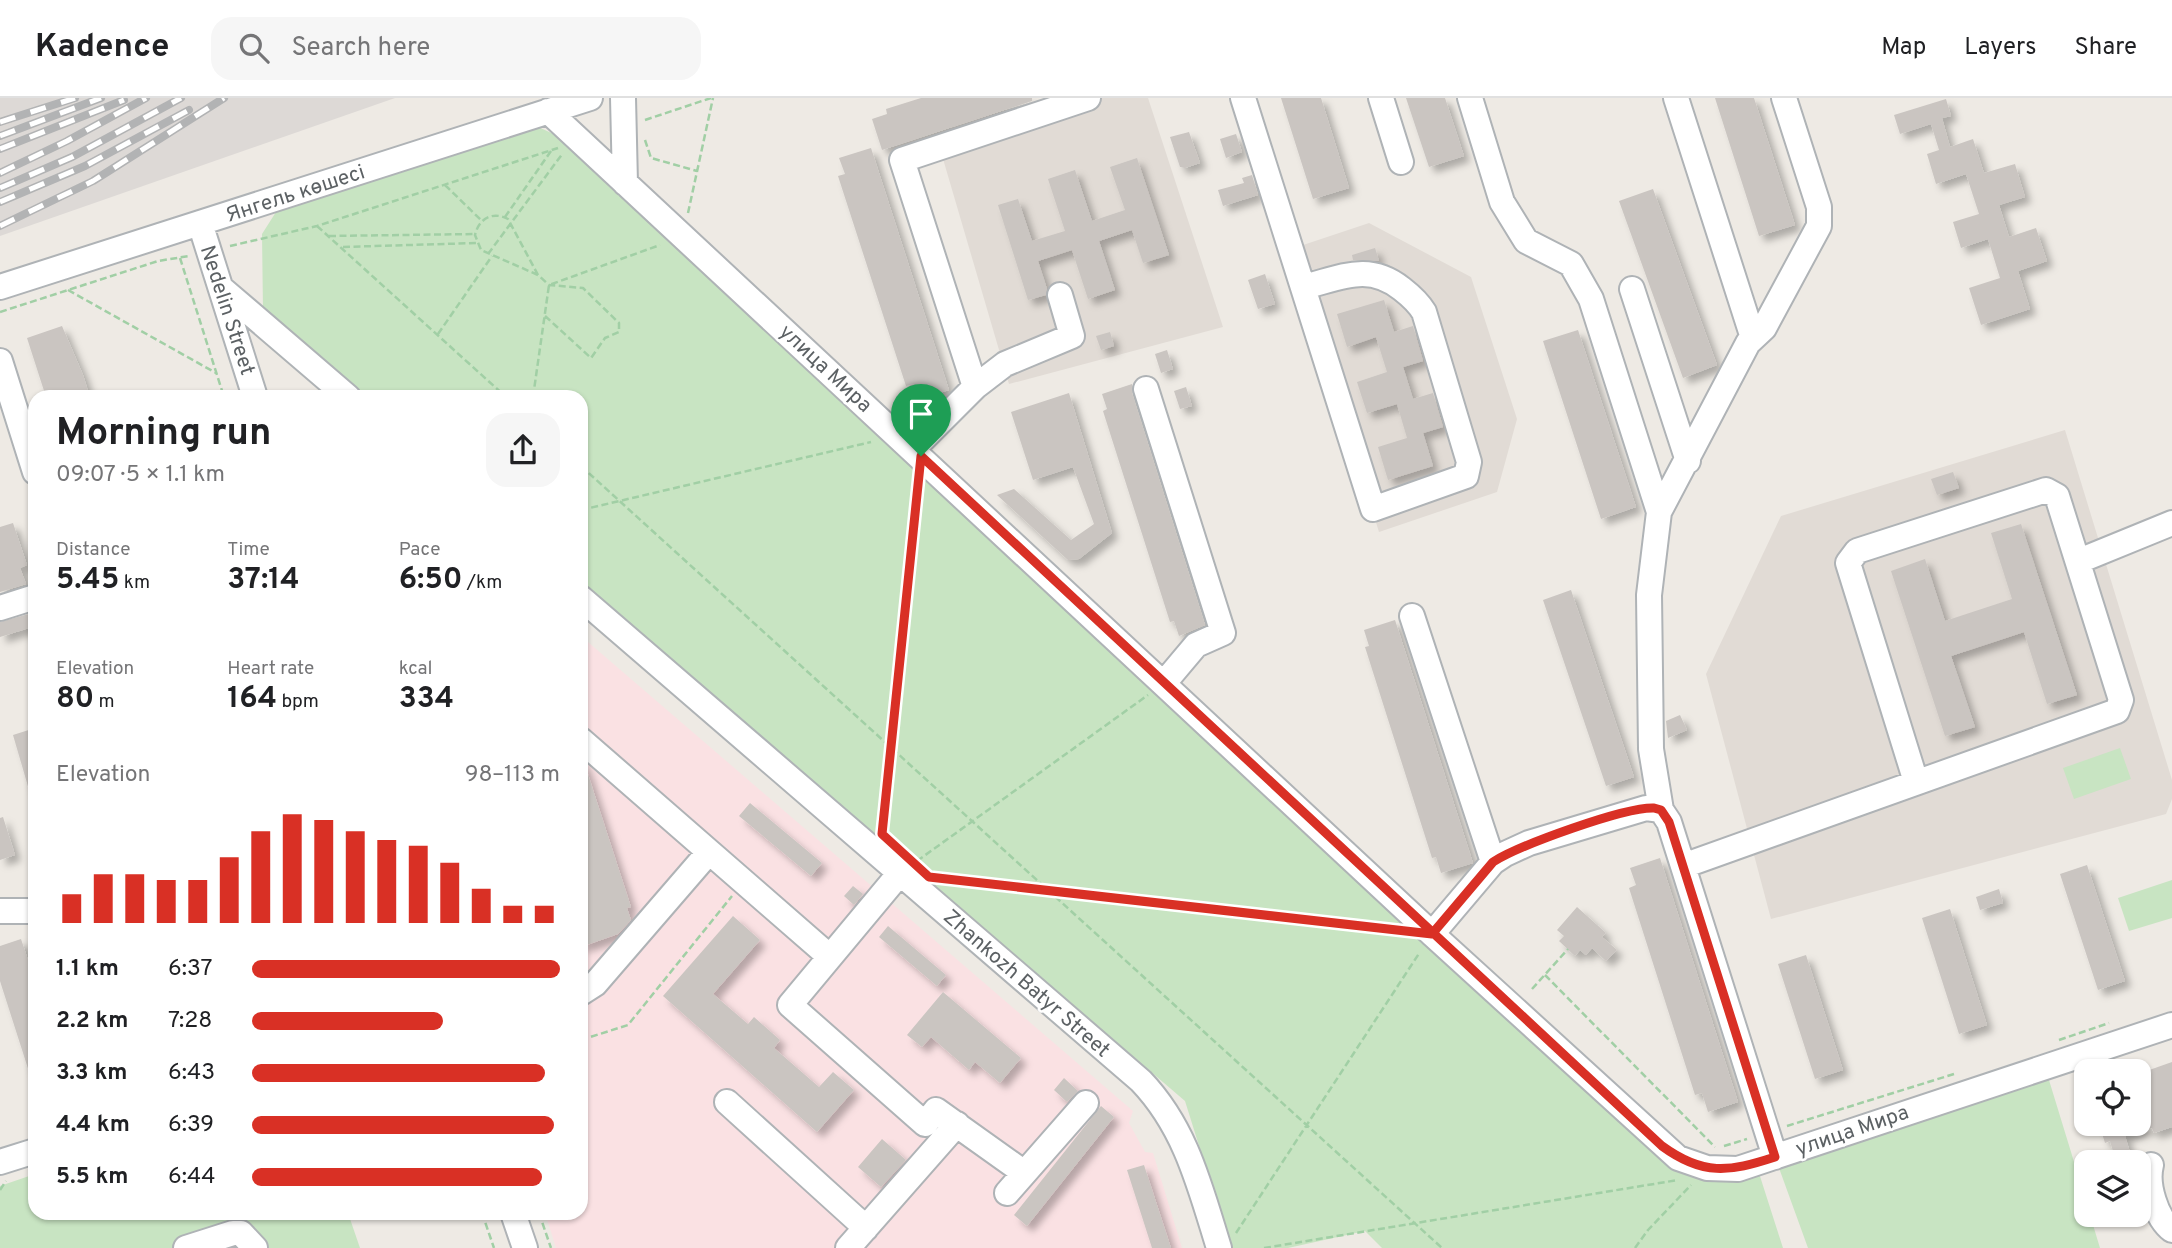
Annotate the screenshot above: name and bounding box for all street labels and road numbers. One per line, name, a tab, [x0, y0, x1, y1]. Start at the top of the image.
street label: Янгель көшесі	[222, 159, 369, 230]
street label: Nedelin Street	[193, 242, 260, 379]
street label: улица Мира	[773, 319, 877, 419]
street label: Zhankozh Batyr Street	[937, 904, 1115, 1064]
street label: улица Мира	[1792, 1099, 1913, 1163]

